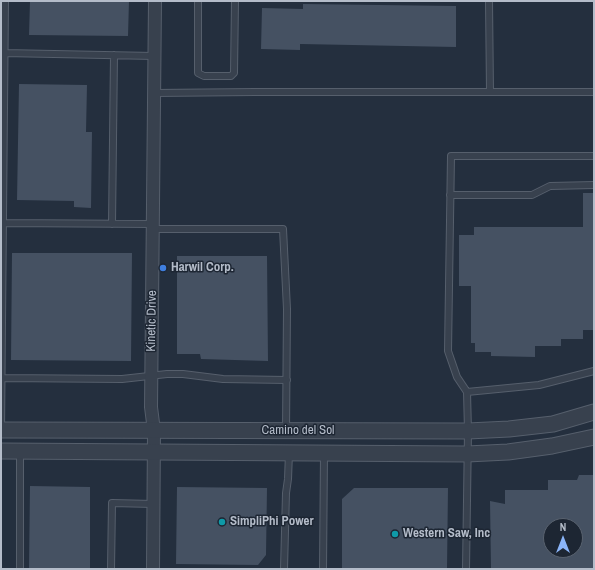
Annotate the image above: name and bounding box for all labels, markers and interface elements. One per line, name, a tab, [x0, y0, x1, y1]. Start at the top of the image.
place label: Harwil Corp.	[171, 260, 234, 276]
marker: Harwil Corp.	[158, 263, 168, 273]
street label: Kinetic Drive	[144, 290, 160, 352]
street label: Camino del Sol	[262, 423, 334, 439]
place label: SimpliPhi Power	[230, 514, 314, 530]
marker: SimpliPhi Power	[217, 517, 227, 527]
north arrow	[543, 518, 583, 558]
text: N	[560, 520, 566, 534]
place label: Western Saw, Inc	[403, 526, 490, 542]
marker: Western Saw, Inc	[390, 529, 400, 539]

